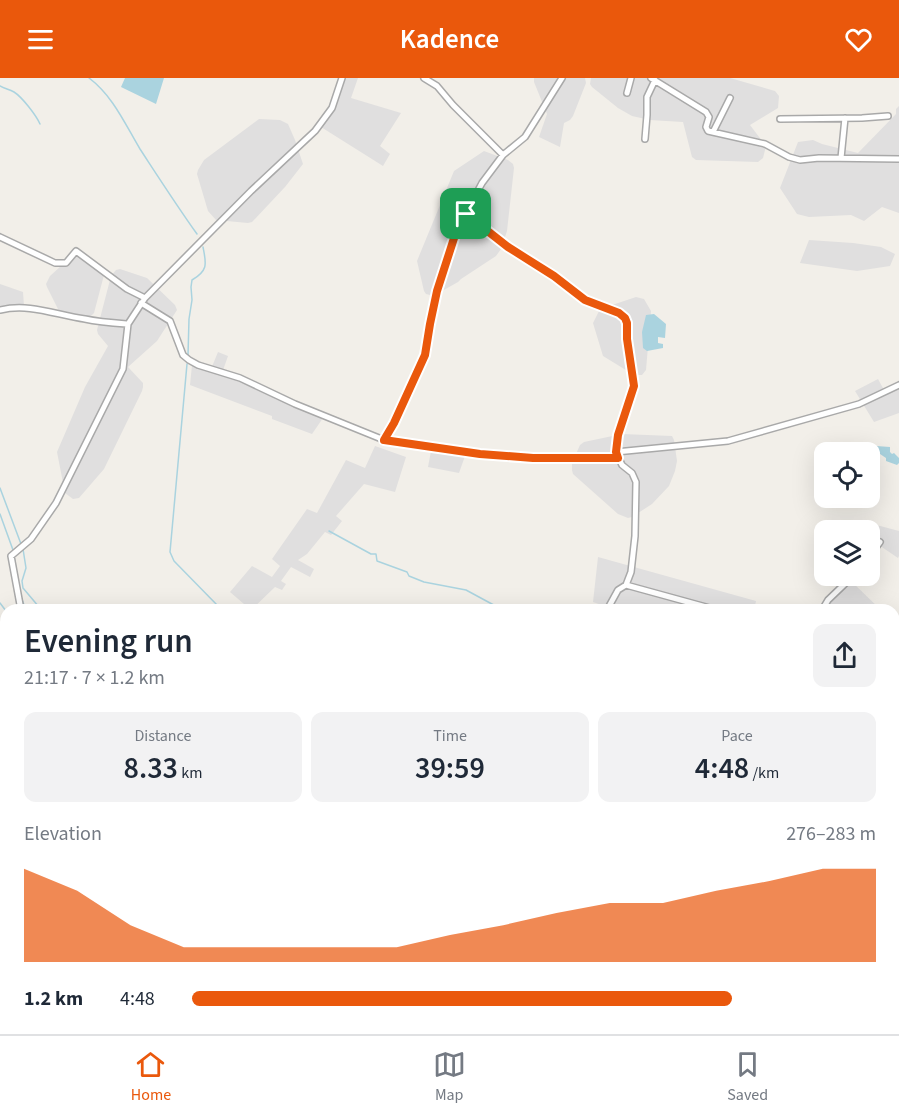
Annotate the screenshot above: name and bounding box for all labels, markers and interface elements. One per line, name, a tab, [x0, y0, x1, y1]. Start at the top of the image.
text: Kadence	[400, 20, 499, 59]
icon: menu	[24, 23, 57, 56]
icon: heart	[842, 23, 875, 56]
pin	[440, 188, 491, 239]
icon: arrive	[449, 197, 482, 230]
map controls	[814, 442, 880, 586]
button: locate	[814, 442, 880, 508]
button: layers	[814, 520, 880, 586]
text: Evening run	[24, 618, 193, 665]
button: share	[813, 624, 876, 687]
text: 21:17 · 7 × 1.2 km	[24, 664, 165, 692]
text: Distance	[135, 725, 191, 747]
text: Time	[433, 725, 467, 747]
text: Pace	[721, 725, 753, 747]
text: 8.33	[124, 747, 178, 790]
text: 39:59	[415, 747, 485, 790]
text: 4:48	[695, 747, 749, 790]
text: km	[178, 762, 202, 784]
text: /km	[749, 762, 779, 784]
text: Elevation	[24, 820, 102, 848]
text: 276–283 m	[786, 820, 876, 848]
text: 1.2 km	[24, 985, 83, 1013]
text: 4:48	[120, 985, 155, 1013]
tab: Home	[131, 1048, 171, 1106]
tab: Map	[433, 1048, 466, 1106]
tab: Saved	[727, 1048, 768, 1106]

